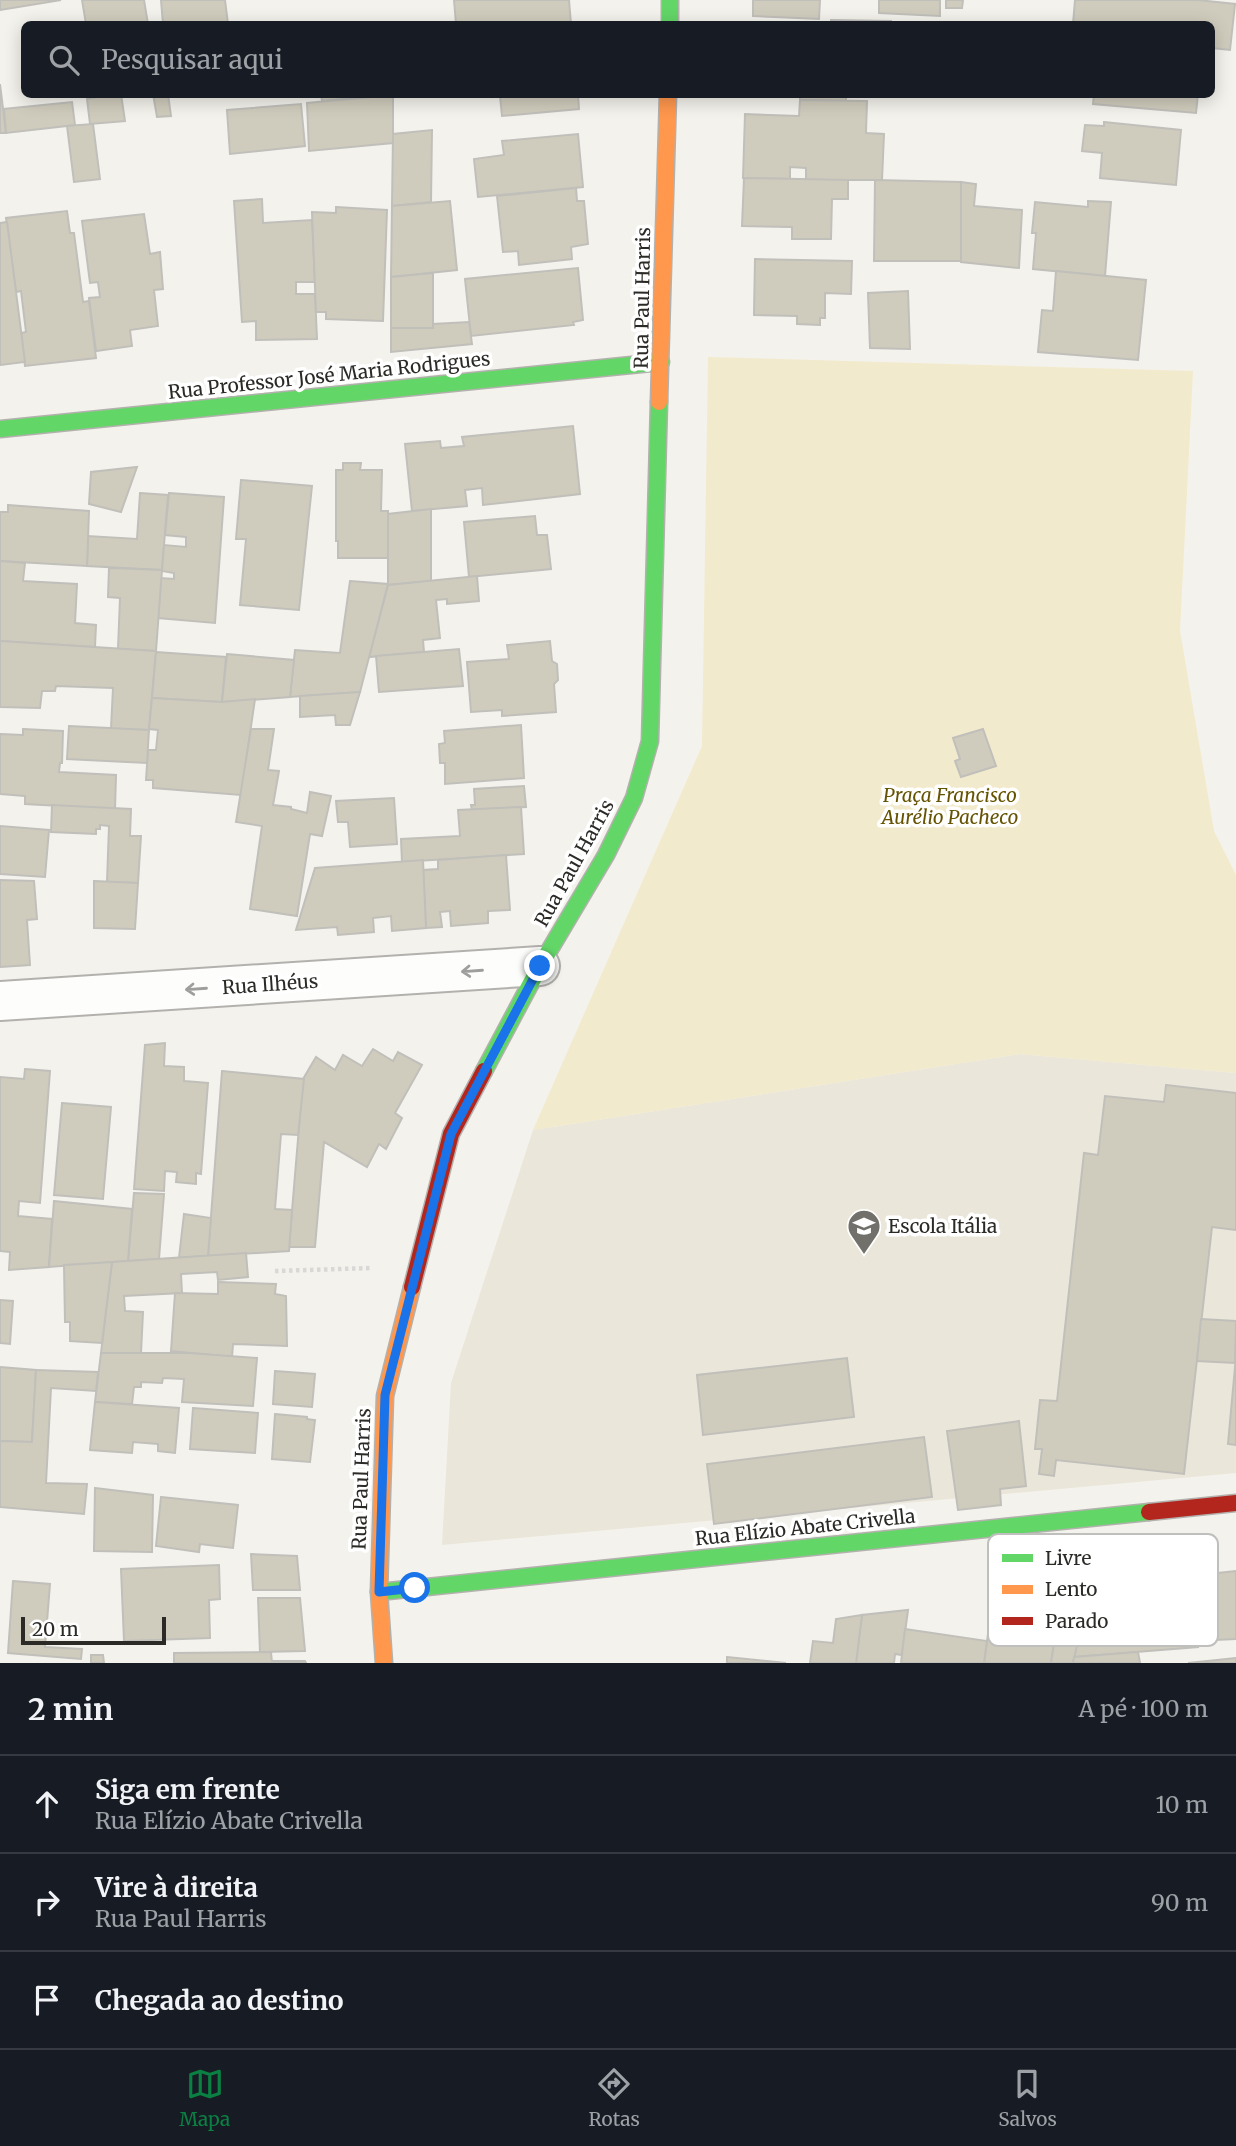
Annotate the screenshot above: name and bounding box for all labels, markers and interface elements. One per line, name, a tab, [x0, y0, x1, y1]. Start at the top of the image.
search box	[21, 21, 1215, 98]
icon: search	[45, 41, 83, 79]
text: Pesquisar aqui	[101, 43, 283, 76]
street label: Rua Paul Harris	[629, 227, 655, 369]
street label: Rua Professor José Maria Rodrigues	[167, 346, 491, 404]
park label: Praça Francisco Aurélio Pacheco	[880, 783, 1018, 829]
street label: Rua Paul Harris	[529, 795, 619, 931]
route end	[524, 950, 555, 981]
one-way arrow	[460, 964, 483, 977]
street label: Rua Ilhéus	[221, 969, 319, 999]
one-way arrow	[184, 982, 207, 995]
school or university icon: Escola Itália	[845, 1207, 883, 1256]
place label: Escola Itália	[888, 1214, 997, 1238]
street label: Rua Paul Harris	[347, 1408, 375, 1550]
street label: Rua Elízio Abate Crivella	[694, 1504, 916, 1550]
legend	[988, 1534, 1218, 1646]
text: Livre	[1045, 1546, 1091, 1570]
route start	[399, 1572, 430, 1603]
text: Lento	[1045, 1577, 1097, 1601]
text: Parado	[1045, 1609, 1108, 1633]
scale bar	[21, 1614, 166, 1646]
text: 20 m	[32, 1617, 79, 1641]
text: 2 min	[28, 1690, 113, 1728]
text: A pé · 100 m	[1079, 1694, 1208, 1723]
text: Siga em frente	[95, 1773, 280, 1806]
icon: ahead	[28, 1785, 66, 1823]
text: 10 m	[1155, 1790, 1208, 1819]
text: Rua Elízio Abate Crivella	[95, 1806, 363, 1835]
text: Vire à direita	[95, 1871, 258, 1904]
icon: right	[28, 1883, 66, 1921]
text: 90 m	[1151, 1888, 1208, 1917]
text: Rua Paul Harris	[95, 1904, 267, 1933]
icon: arrive	[28, 1981, 66, 2019]
text: Chegada ao destino	[95, 1984, 344, 2017]
tab: Mapa	[179, 2065, 230, 2131]
tab: Rotas	[589, 2065, 640, 2131]
tab: Salvos	[998, 2065, 1057, 2131]

